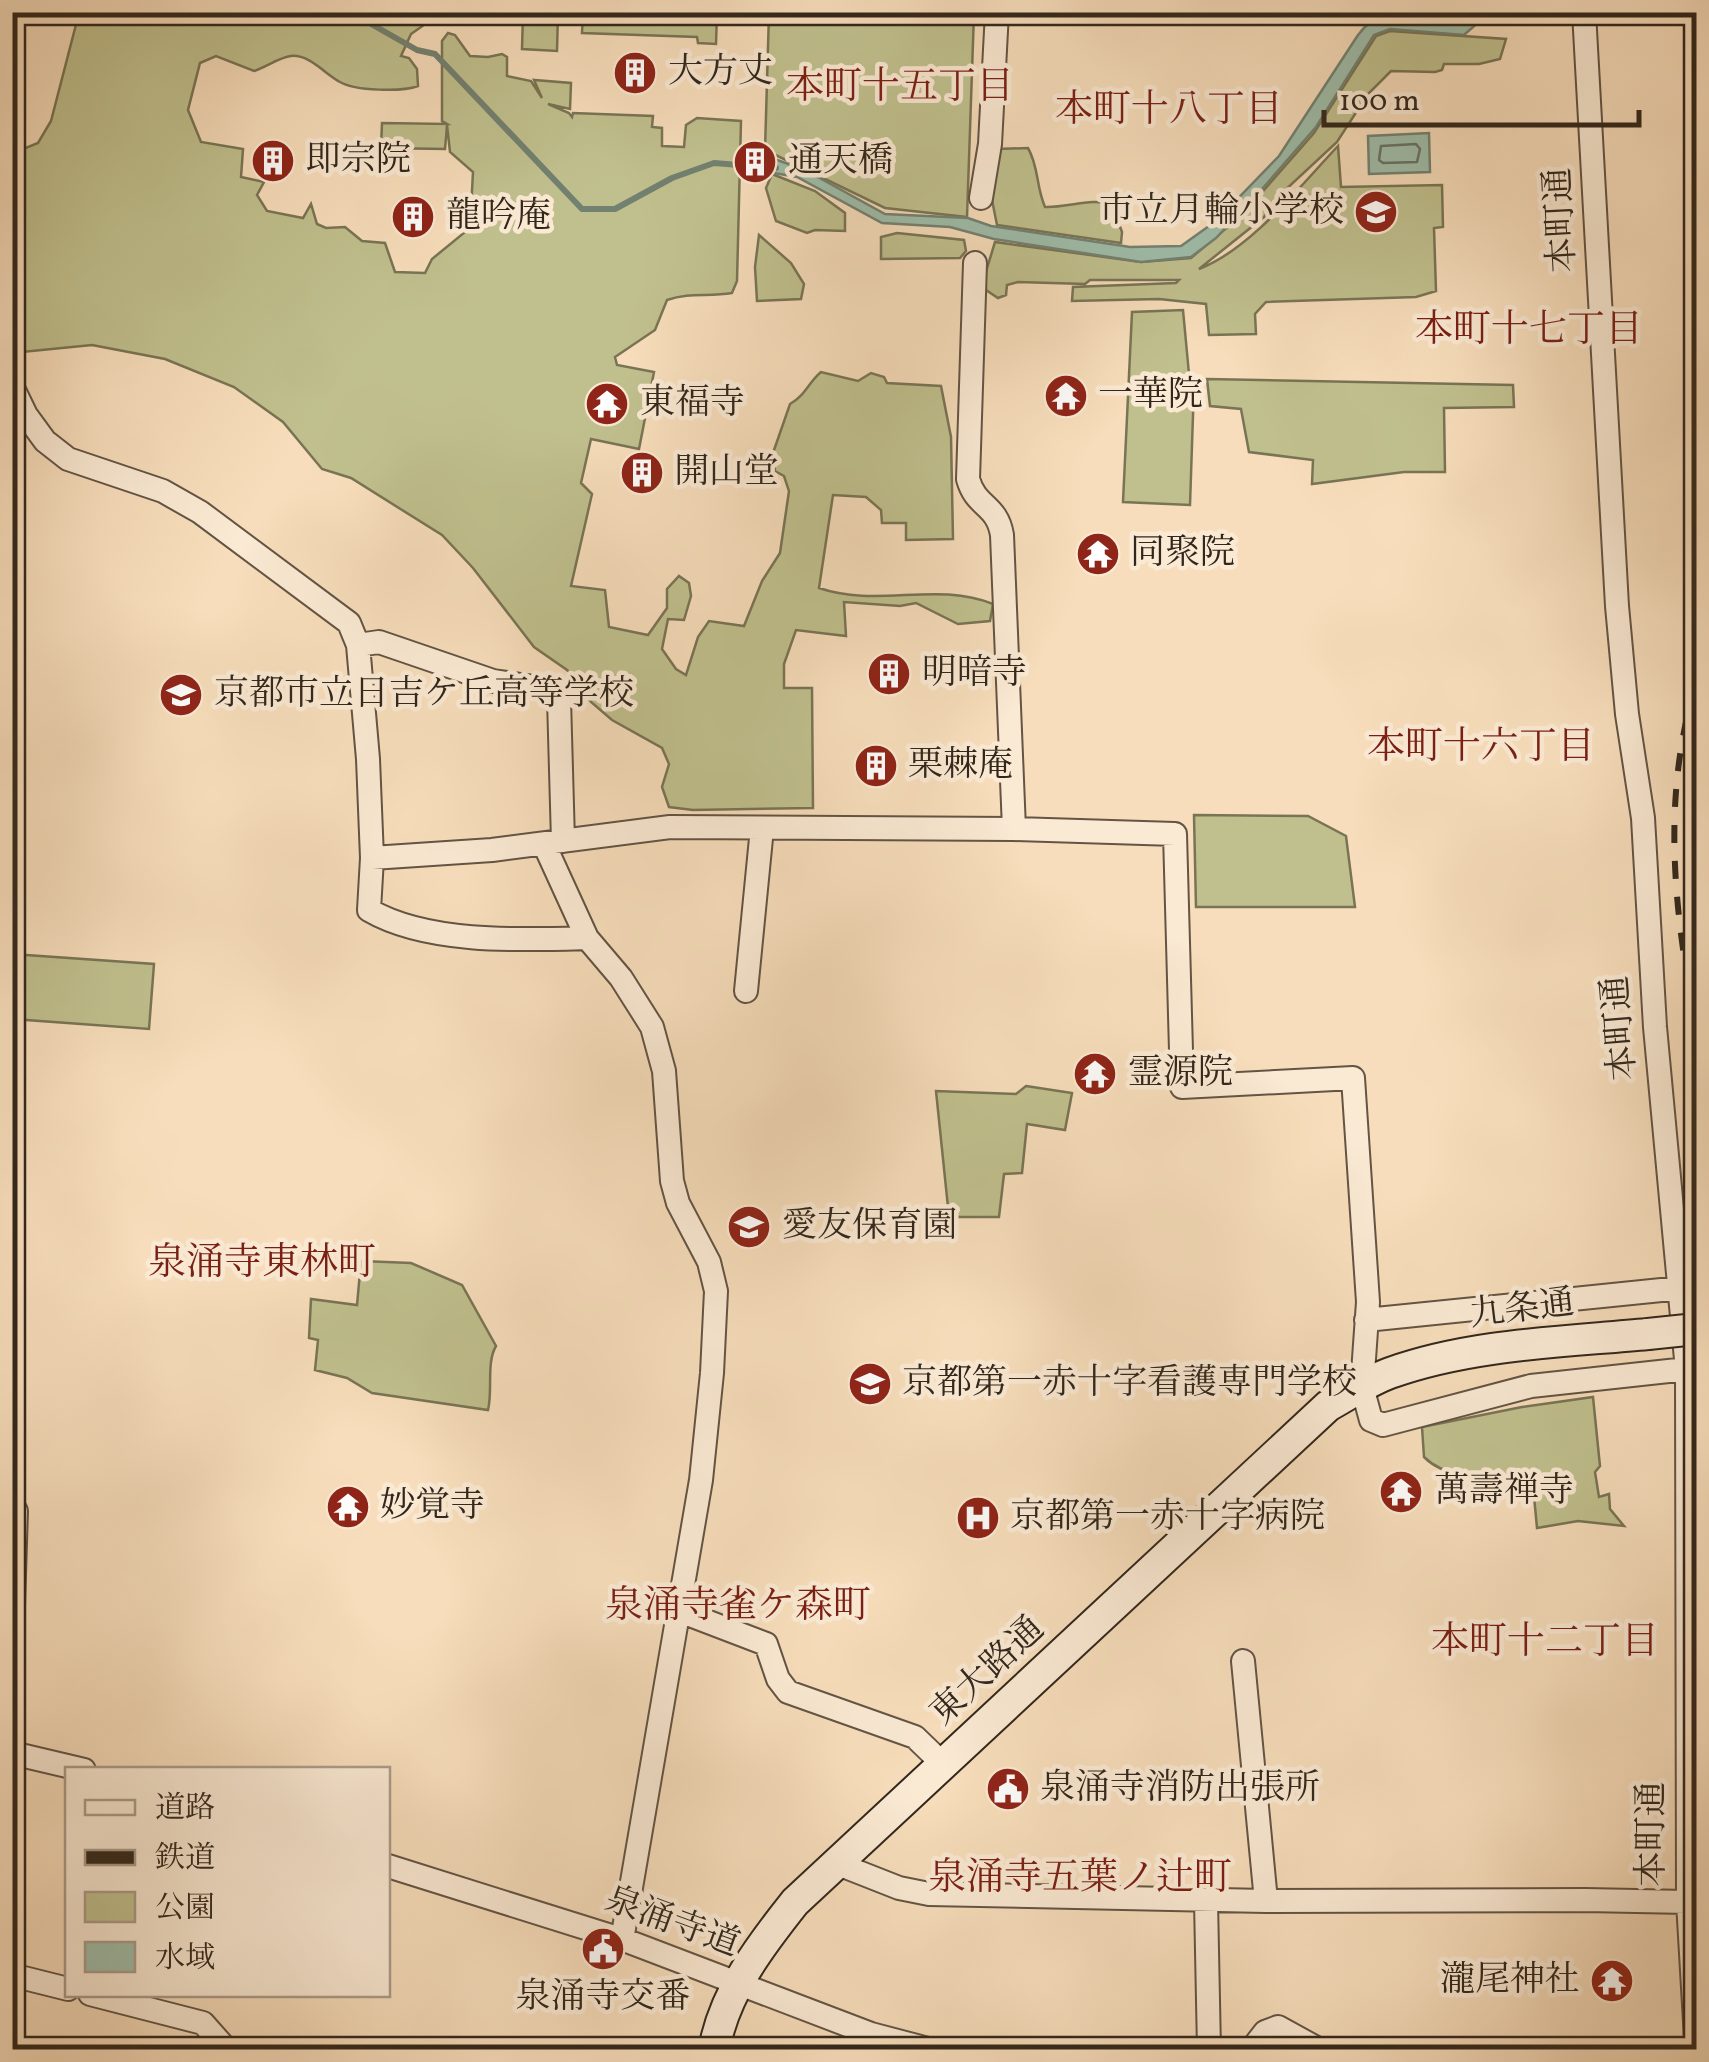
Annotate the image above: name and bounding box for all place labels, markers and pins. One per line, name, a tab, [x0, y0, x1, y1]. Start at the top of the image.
place label: 大方丈	[668, 49, 773, 97]
building icon: 大方丈	[612, 50, 658, 96]
place label: 即宗院	[306, 137, 411, 185]
building icon: 即宗院	[250, 138, 296, 184]
place label: 通天橋	[788, 138, 893, 186]
building icon: 通天橋	[732, 139, 778, 185]
place label: 市立月輪小学校	[1099, 188, 1344, 236]
school or university icon: 市立月輪小学校	[1353, 189, 1399, 235]
place label: 龍吟庵	[446, 193, 551, 241]
building icon: 龍吟庵	[390, 194, 436, 240]
place label: 一華院	[1098, 372, 1203, 420]
temple icon: 一華院	[1043, 373, 1089, 419]
place label: 東福寺	[640, 380, 745, 428]
temple icon: 東福寺	[584, 381, 630, 427]
place label: 開山堂	[674, 449, 779, 497]
building icon: 開山堂	[619, 450, 665, 496]
place label: 同聚院	[1130, 530, 1235, 578]
temple icon: 同聚院	[1075, 531, 1121, 577]
place label: 明暗寺	[922, 650, 1027, 698]
building icon: 明暗寺	[866, 651, 912, 697]
place label: 京都市立日吉ケ丘高等学校	[214, 671, 634, 719]
school or university icon: 京都市立日吉ケ丘高等学校	[158, 672, 204, 718]
place label: 栗棘庵	[908, 742, 1013, 790]
building icon: 栗棘庵	[853, 743, 899, 789]
place label: 霊源院	[1128, 1050, 1233, 1098]
temple icon: 霊源院	[1072, 1051, 1118, 1097]
place label: 愛友保育園	[782, 1203, 957, 1251]
school or university icon: 愛友保育園	[726, 1204, 772, 1250]
place label: 京都第一赤十字看護専門学校	[902, 1360, 1357, 1408]
school or university icon: 京都第一赤十字看護専門学校	[847, 1361, 893, 1407]
place label: 萬壽禅寺	[1434, 1468, 1574, 1516]
temple icon: 萬壽禅寺	[1378, 1469, 1424, 1515]
place label: 妙覚寺	[380, 1483, 485, 1531]
temple icon: 妙覚寺	[325, 1484, 371, 1530]
place label: 京都第一赤十字病院	[1010, 1494, 1325, 1542]
hospital icon: 京都第一赤十字病院	[955, 1495, 1001, 1541]
place label: 泉涌寺消防出張所	[1040, 1765, 1320, 1813]
public building icon: 泉涌寺消防出張所	[985, 1766, 1031, 1812]
public building icon: 泉涌寺交番	[580, 1926, 626, 1972]
place label: 瀧尾神社	[1440, 1957, 1580, 2005]
temple icon: 瀧尾神社	[1589, 1958, 1635, 2004]
place label: 泉涌寺交番	[515, 1974, 691, 2022]

